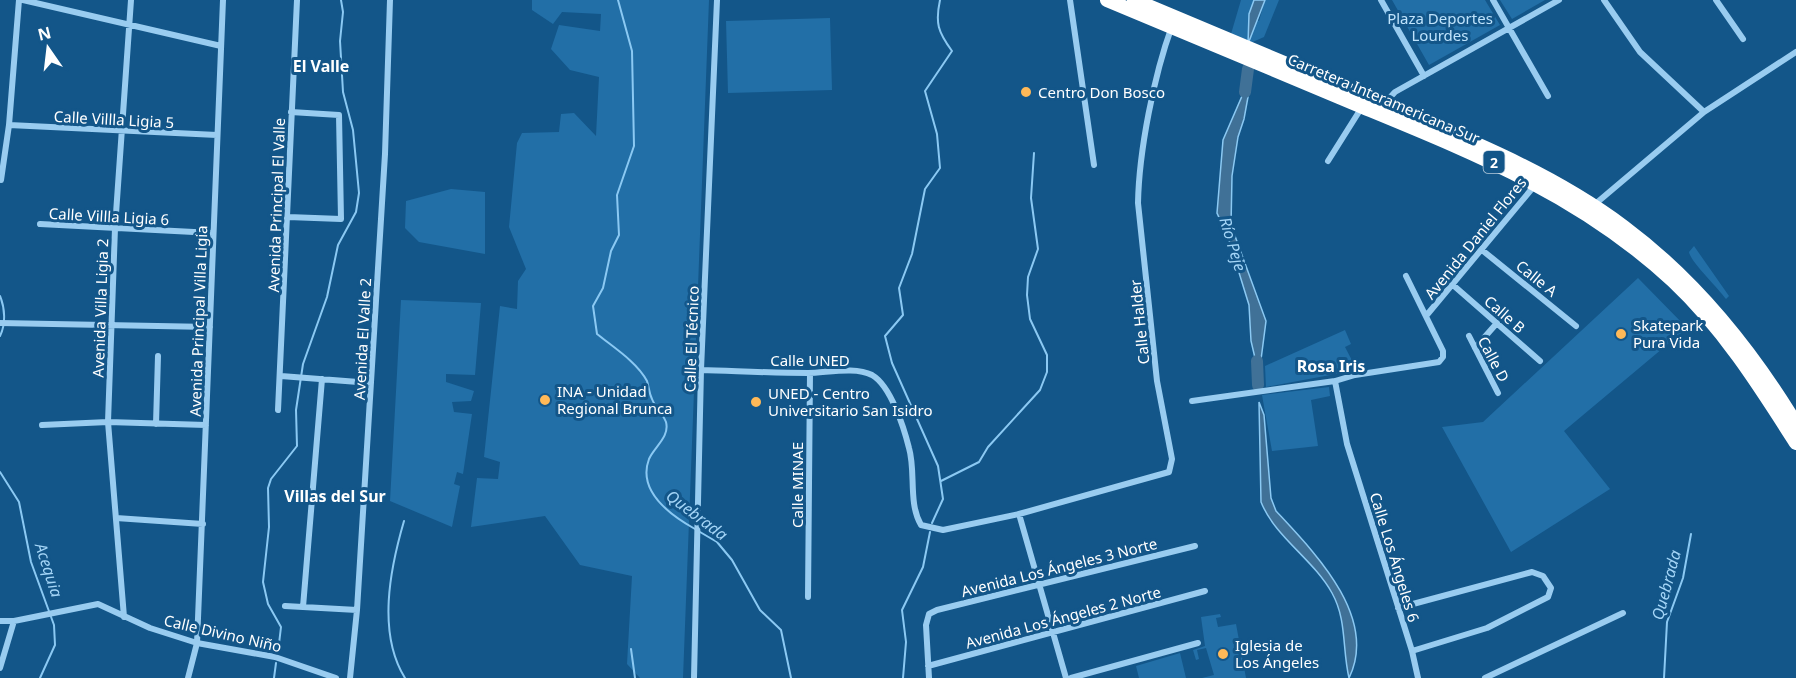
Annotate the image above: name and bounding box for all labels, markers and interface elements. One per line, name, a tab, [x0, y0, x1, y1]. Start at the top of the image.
park label: Plaza Deportes Lourdes	[1387, 8, 1493, 45]
north arrow	[18, 18, 78, 78]
text: N	[35, 21, 53, 46]
street label: Carretera Interamericana Sur	[1285, 48, 1483, 148]
district label: El Valle	[293, 55, 349, 77]
place label: Centro Don Bosco	[1038, 82, 1165, 102]
marker: Centro Don Bosco	[1019, 85, 1033, 99]
street label: Calle Villla Ligia 5	[53, 106, 175, 132]
street label: Avenida Principal El Valle	[263, 117, 289, 293]
road number: 2	[1484, 151, 1504, 173]
street label: Avenida Daniel Flores	[1420, 173, 1530, 303]
street label: Calle Villla Ligia 6	[48, 203, 170, 229]
water label: Río Peje	[1214, 214, 1252, 274]
street label: Avenida Principal Villa Ligia	[185, 225, 211, 417]
street label: Avenida Villa Ligia 2	[88, 238, 112, 378]
street label: Calle A	[1512, 255, 1562, 301]
street label: Avenida El Valle 2	[349, 277, 375, 401]
street label: Calle Halder	[1125, 279, 1153, 365]
street label: Calle El Técnico	[679, 285, 703, 393]
street label: Calle B	[1480, 291, 1530, 337]
place label: Skatepark Pura Vida	[1633, 315, 1703, 352]
marker: Skatepark Pura Vida	[1614, 327, 1628, 341]
street label: Calle D	[1474, 333, 1514, 385]
street label: Calle UNED	[770, 350, 850, 370]
district label: Rosa Iris	[1297, 355, 1365, 377]
place label: INA - Unidad Regional Brunca	[557, 381, 673, 418]
place label: UNED - Centro Universitario San Isidro	[768, 383, 932, 420]
marker: INA - Unidad Regional Brunca	[538, 393, 552, 407]
marker: UNED - Centro Universitario San Isidro	[749, 395, 763, 409]
street label: Calle MINAE	[787, 442, 807, 528]
district label: Villas del Sur	[284, 485, 386, 507]
water label: Quebrada	[662, 485, 732, 545]
street label: Calle Los Ángeles 6	[1366, 490, 1424, 624]
street label: Avenida Los Ángeles 3 Norte	[959, 533, 1159, 601]
water label: Acequia	[30, 539, 68, 600]
water label: Quebrada	[1646, 548, 1686, 622]
street label: Avenida Los Ángeles 2 Norte	[963, 581, 1163, 653]
street label: Calle Divino Niño	[162, 610, 284, 656]
place label: Iglesia de Los Ángeles	[1235, 635, 1319, 672]
marker: Iglesia de Los Ángeles	[1216, 647, 1230, 661]

